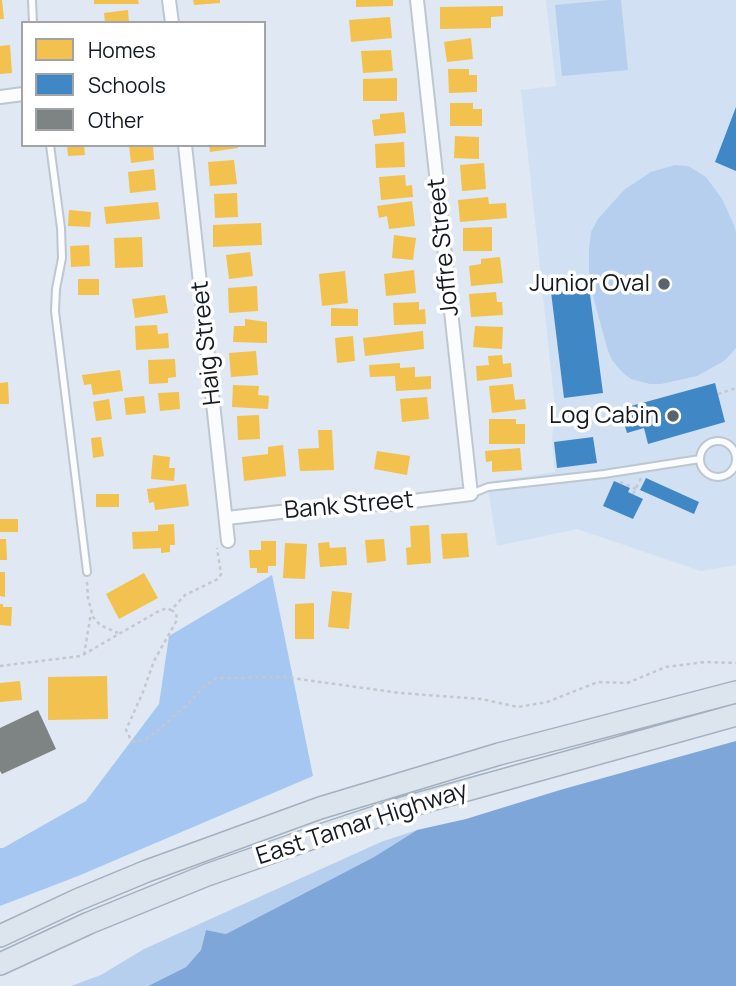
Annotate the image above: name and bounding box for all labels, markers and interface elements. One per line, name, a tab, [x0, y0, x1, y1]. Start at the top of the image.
legend	[21, 21, 266, 147]
text: Homes	[88, 36, 156, 64]
text: Schools	[88, 71, 166, 99]
text: Other	[88, 106, 144, 134]
street label: Joffre Street	[422, 176, 466, 318]
place label: Junior Oval	[529, 270, 650, 298]
marker: Junior Oval	[656, 276, 672, 292]
street label: Haig Street	[186, 279, 228, 407]
place label: Log Cabin	[549, 402, 659, 430]
marker: Log Cabin	[665, 408, 681, 424]
street label: Bank Street	[283, 486, 415, 526]
street label: East Tamar Highway	[253, 776, 471, 872]

